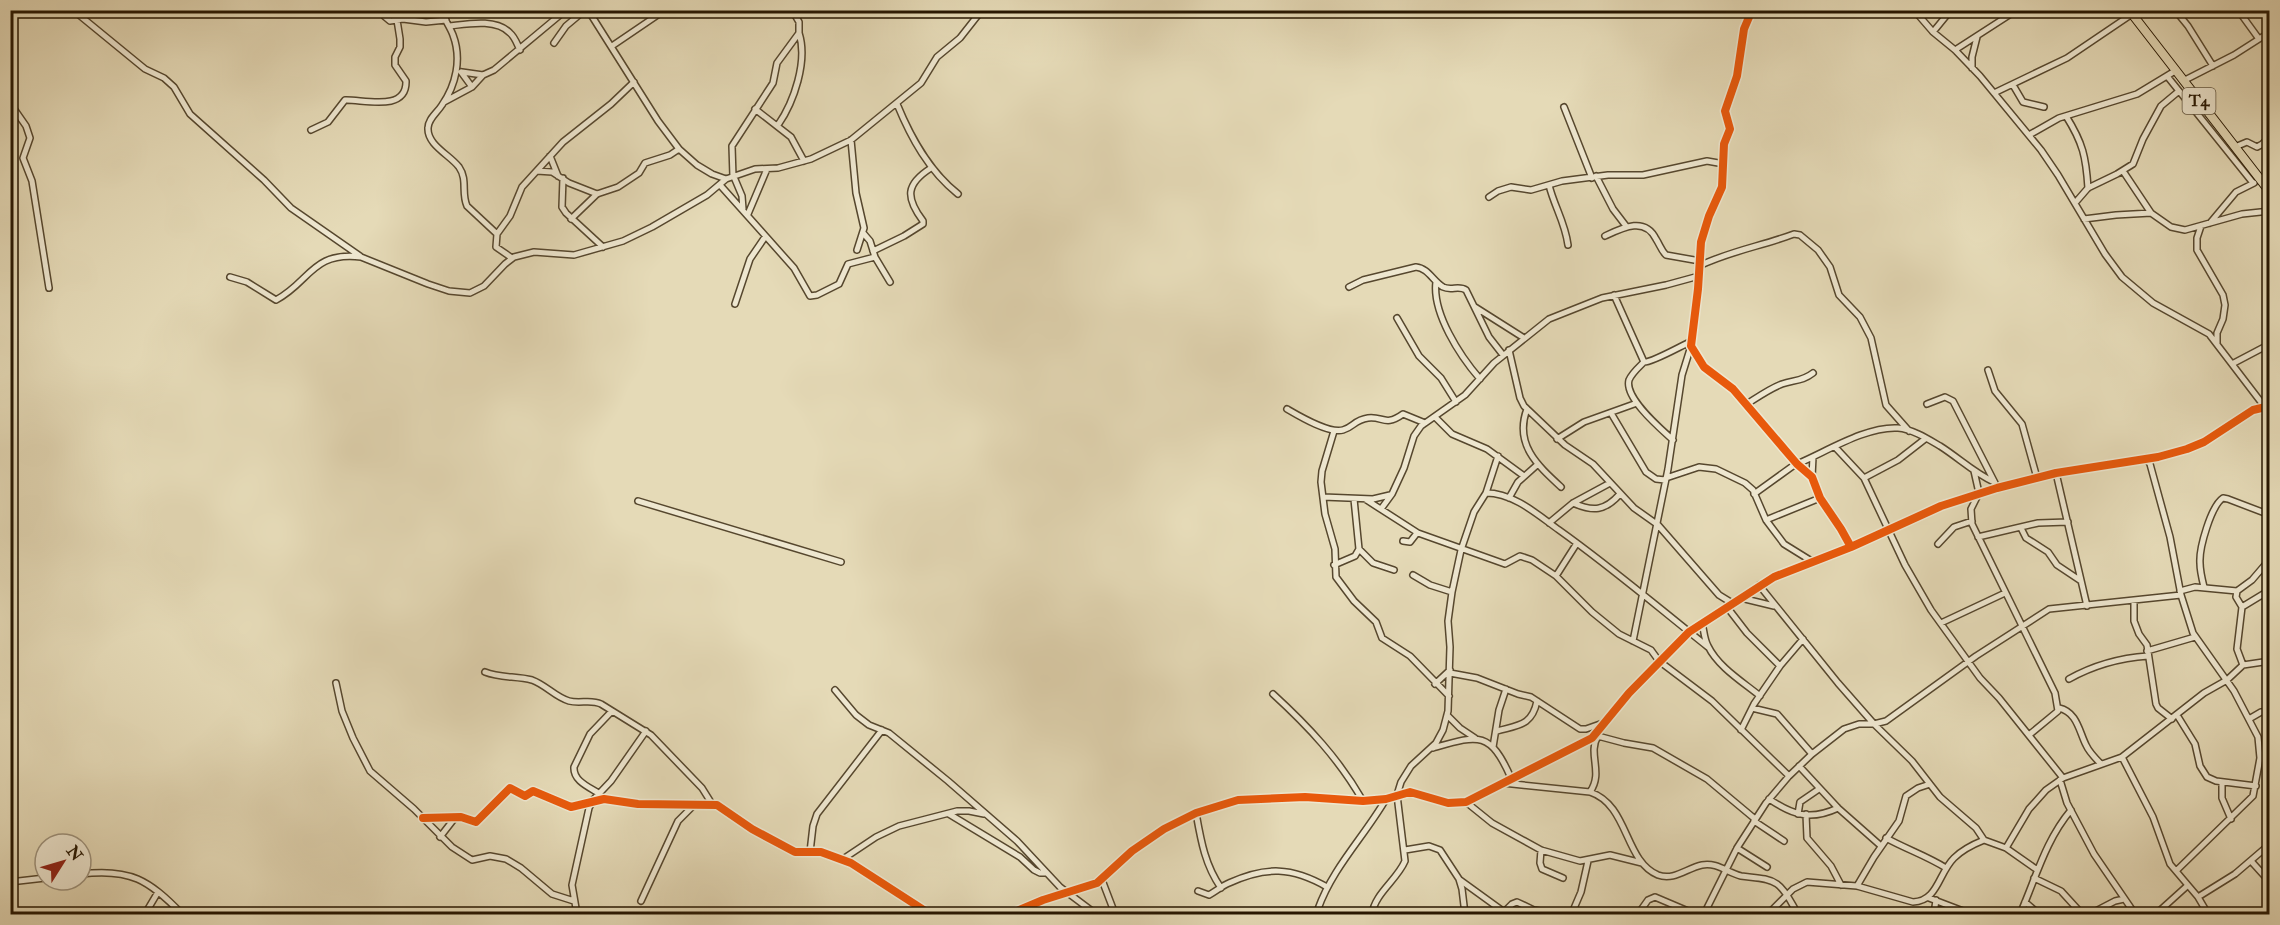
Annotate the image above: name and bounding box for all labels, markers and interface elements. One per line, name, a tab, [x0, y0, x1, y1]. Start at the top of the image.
road number: T4	[2182, 88, 2216, 114]
north arrow	[33, 832, 93, 892]
text: N	[61, 841, 87, 866]

